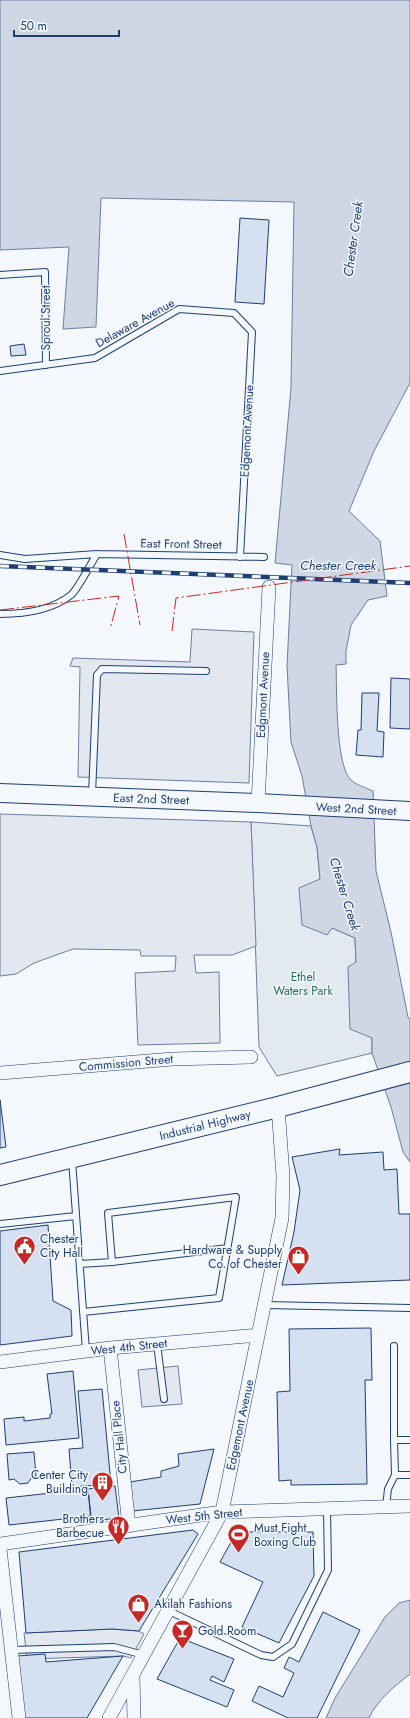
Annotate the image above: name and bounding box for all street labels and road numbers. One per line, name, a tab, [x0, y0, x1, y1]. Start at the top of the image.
street label: Sproul Street	[37, 285, 55, 351]
street label: Delaware Avenue	[92, 294, 178, 352]
street label: Edgemont Avenue	[236, 384, 258, 478]
street label: East Front Street	[140, 534, 222, 554]
street label: Edgmont Avenue	[252, 651, 274, 739]
street label: East 2nd Street	[113, 789, 189, 809]
street label: West 2nd Street	[315, 798, 397, 820]
street label: Commission Street	[78, 1050, 174, 1076]
street label: Industrial Highway	[158, 1105, 253, 1145]
street label: West 4th Street	[90, 1334, 168, 1360]
street label: Edgemont Avenue	[222, 1378, 258, 1472]
street label: City Hall Place	[106, 1399, 132, 1475]
street label: West 5th Street	[165, 1503, 243, 1529]

